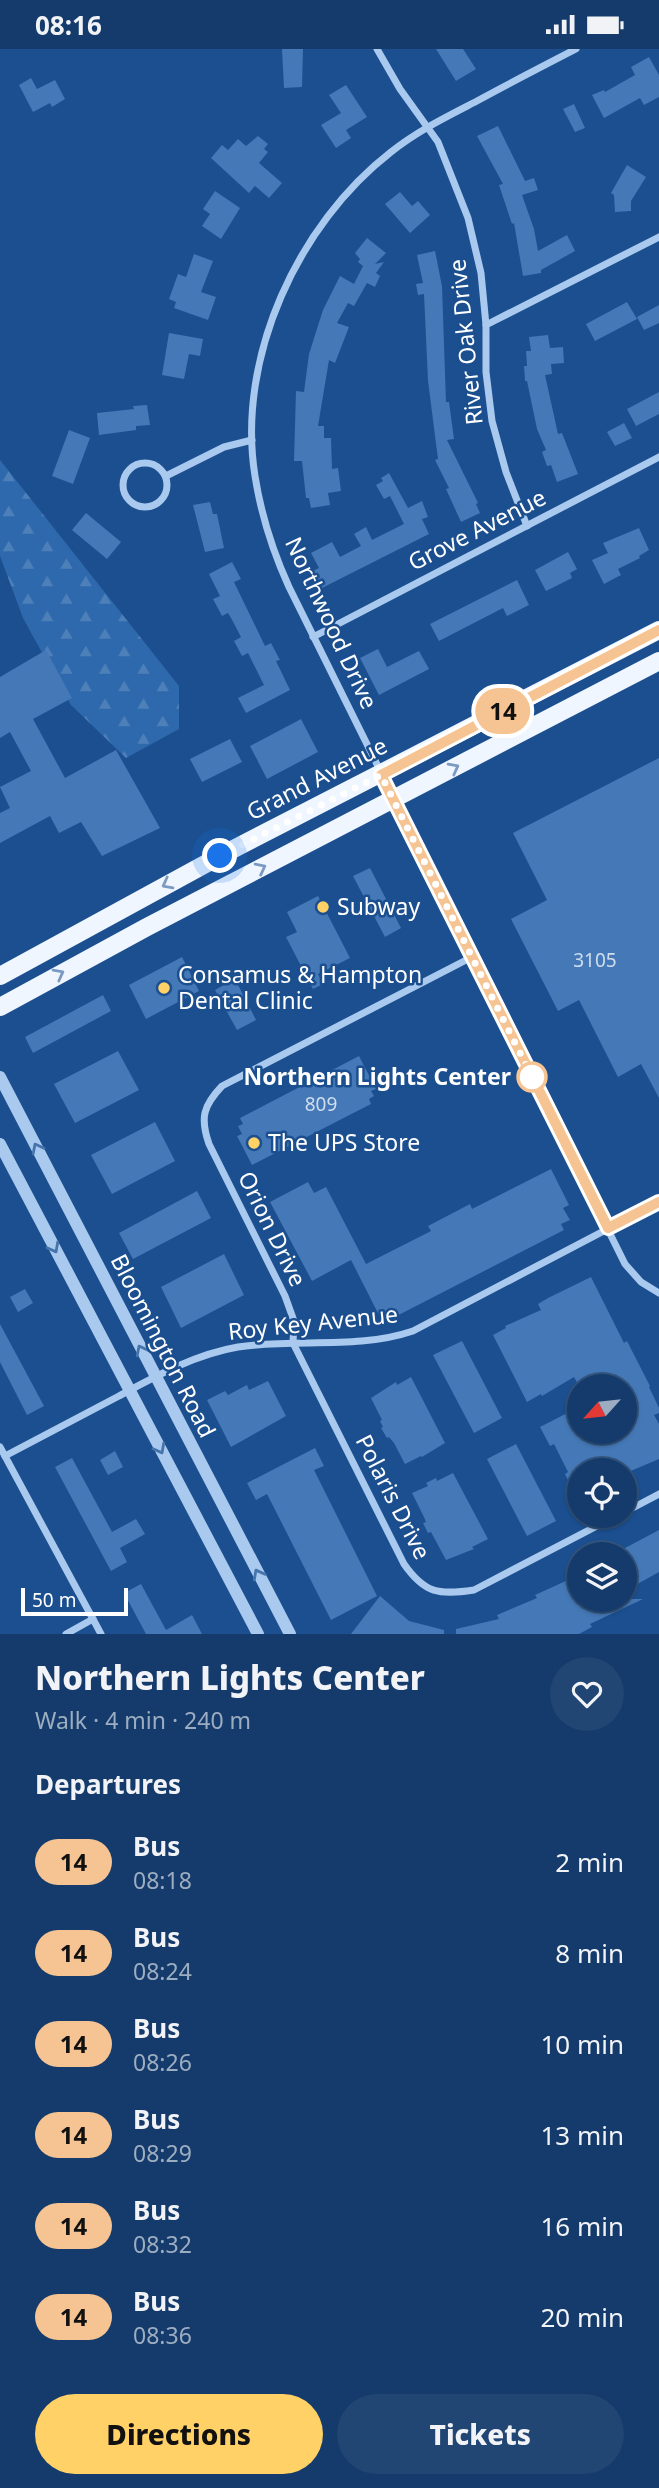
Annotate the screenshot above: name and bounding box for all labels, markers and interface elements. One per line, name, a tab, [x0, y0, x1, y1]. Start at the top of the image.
text: 08:16	[35, 7, 102, 43]
street label: River Oak Drive	[440, 258, 490, 427]
street label: Grove Avenue	[402, 481, 551, 578]
street label: Northwood Drive	[278, 531, 386, 714]
line badge: 14	[472, 688, 534, 734]
text: 14	[489, 694, 517, 727]
street label: Grand Avenue	[241, 729, 392, 827]
one-way arrow	[447, 763, 459, 776]
your location	[202, 838, 237, 873]
one-way arrow	[254, 863, 266, 876]
one-way arrow	[162, 876, 175, 889]
place label: Subway	[337, 890, 421, 922]
marker: Subway	[315, 899, 331, 915]
house number: 3105	[573, 947, 617, 973]
place label: Consamus & Hampton Dental Clinic	[178, 958, 422, 1016]
one-way arrow	[52, 969, 65, 982]
marker: Consamus & Hampton Dental Clinic	[156, 980, 172, 996]
place label: Northern Lights Center	[244, 1060, 511, 1092]
marker: Northern Lights Center	[517, 1062, 547, 1092]
house number: 809	[305, 1091, 337, 1117]
place label: The UPS Store	[268, 1126, 420, 1158]
marker: The UPS Store	[246, 1135, 262, 1151]
one-way arrow	[31, 1143, 45, 1155]
street label: Orion Drive	[231, 1166, 315, 1291]
one-way arrow	[46, 1240, 60, 1253]
street label: Bloomington Road	[104, 1248, 224, 1443]
street label: Roy Key Avenue	[226, 1297, 399, 1347]
one-way arrow	[136, 1345, 149, 1357]
north arrow	[567, 1374, 637, 1444]
map controls	[567, 1374, 637, 1612]
street label: Polaris Drive	[349, 1429, 439, 1564]
one-way arrow	[152, 1442, 166, 1454]
button: locate	[567, 1458, 637, 1528]
button: layers	[567, 1542, 637, 1612]
one-way arrow	[253, 1568, 266, 1581]
scale bar	[21, 1585, 128, 1617]
text: 50 m	[32, 1587, 76, 1613]
text: Northern Lights Center	[35, 1655, 425, 1700]
button: heart	[550, 1657, 624, 1731]
text: Walk · 4 min · 240 m	[35, 1704, 251, 1736]
text: Departures	[35, 1766, 181, 1802]
text: Bus	[133, 1828, 180, 1864]
text: 2 min	[555, 1844, 624, 1880]
text: 14	[60, 1845, 87, 1878]
text: 08:18	[133, 1864, 192, 1896]
text: Bus	[133, 1919, 180, 1955]
text: 8 min	[555, 1935, 624, 1971]
text: 14	[60, 1936, 87, 1969]
text: 08:24	[133, 1955, 192, 1987]
text: Bus	[133, 2010, 180, 2046]
text: 10 min	[540, 2026, 624, 2062]
text: 14	[60, 2027, 87, 2060]
text: 08:26	[133, 2046, 192, 2078]
text: Bus	[133, 2101, 180, 2137]
text: 13 min	[540, 2117, 624, 2153]
text: 14	[60, 2118, 87, 2151]
text: 08:29	[133, 2137, 192, 2169]
text: Bus	[133, 2192, 180, 2228]
text: 16 min	[540, 2208, 624, 2244]
text: 14	[60, 2209, 87, 2242]
text: 08:32	[133, 2228, 192, 2260]
text: Bus	[133, 2283, 180, 2319]
text: 20 min	[540, 2299, 624, 2335]
text: 14	[60, 2300, 87, 2333]
text: 08:36	[133, 2319, 192, 2351]
button: Directions	[35, 2394, 323, 2474]
button: Tickets	[337, 2394, 624, 2474]

